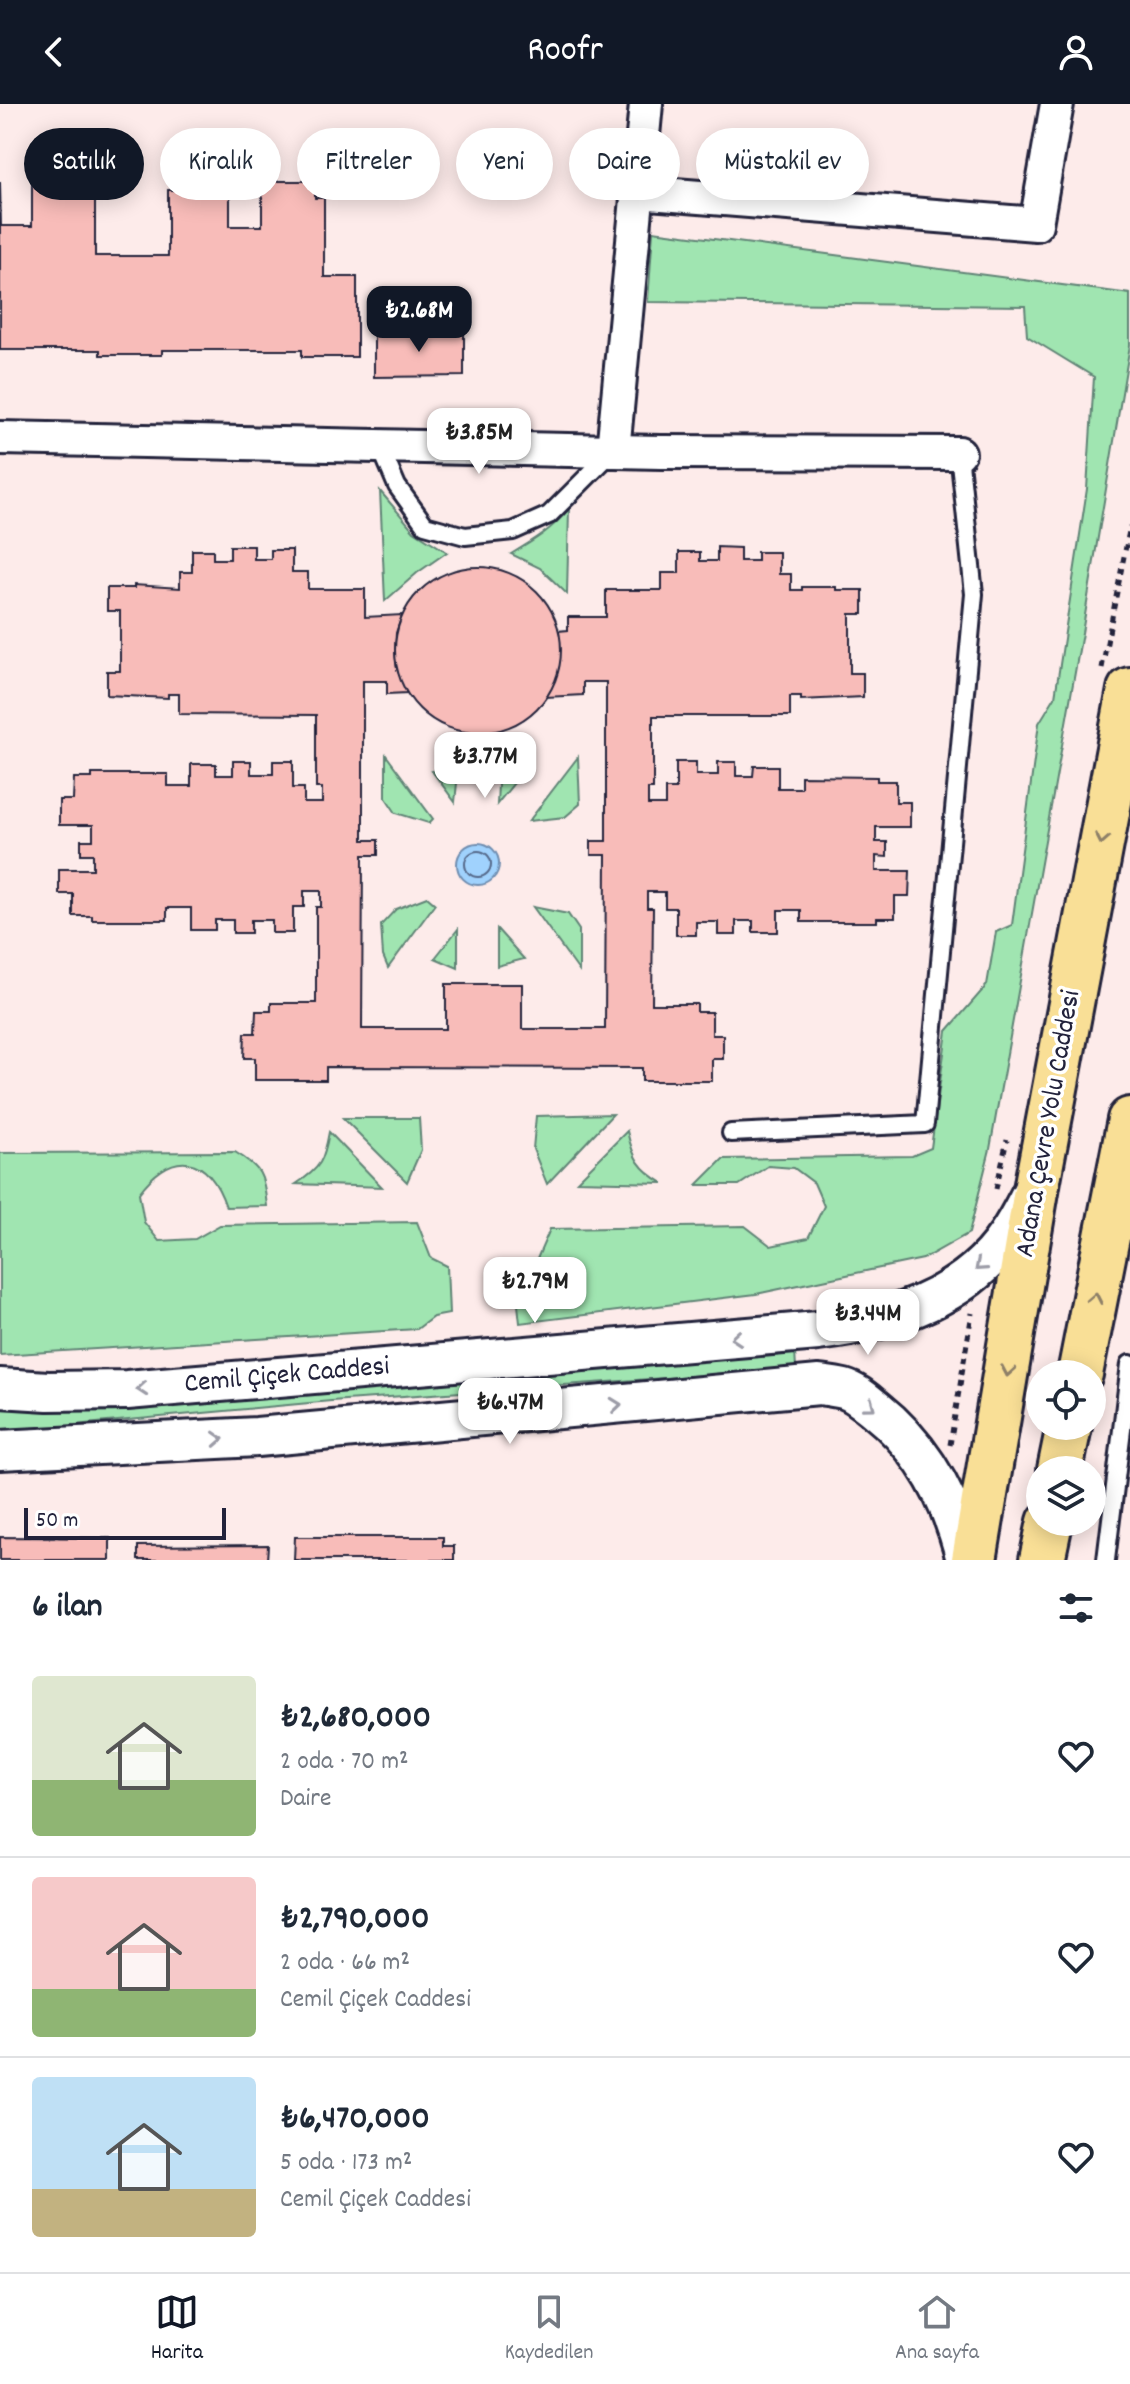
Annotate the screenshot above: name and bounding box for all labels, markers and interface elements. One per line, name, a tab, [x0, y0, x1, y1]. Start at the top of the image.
text: Roofr	[527, 26, 603, 78]
icon: back	[32, 30, 76, 74]
icon: person	[1054, 30, 1098, 74]
chip: Satılık	[24, 128, 144, 200]
chip: Kiralık	[160, 128, 281, 200]
chip: Filtreler	[297, 128, 440, 200]
chip: Yeni	[456, 128, 553, 200]
chip: Daire	[569, 128, 680, 200]
chip: Müstakil ev	[696, 128, 869, 200]
pin: ₺2.68M	[354, 286, 484, 354]
text: ₺2.68M	[385, 293, 453, 330]
pin: ₺3.85M	[414, 408, 544, 476]
text: ₺3.85M	[445, 415, 513, 452]
pin: ₺3.77M	[420, 732, 550, 800]
text: ₺3.77M	[452, 739, 518, 776]
one-way arrow	[1094, 832, 1111, 845]
street label: Adana Çevre Yolu Caddesi	[1007, 987, 1093, 1261]
one-way arrow	[974, 1256, 989, 1271]
pin: ₺2.79M	[470, 1257, 600, 1325]
text: ₺2.79M	[501, 1264, 569, 1301]
pin: ₺3.44M	[803, 1289, 933, 1357]
one-way arrow	[1086, 1291, 1103, 1304]
text: ₺3.44M	[834, 1296, 902, 1333]
one-way arrow	[729, 1329, 742, 1346]
street label: Cemil Çiçek Caddesi	[183, 1348, 391, 1406]
map controls	[1026, 1360, 1106, 1536]
button: locate	[1026, 1360, 1106, 1440]
one-way arrow	[1000, 1364, 1017, 1378]
pin: ₺6.47M	[445, 1378, 575, 1446]
one-way arrow	[135, 1380, 148, 1397]
text: ₺6.47M	[476, 1385, 544, 1422]
one-way arrow	[610, 1396, 623, 1413]
one-way arrow	[861, 1396, 875, 1410]
one-way arrow	[212, 1431, 225, 1448]
button: layers	[1026, 1456, 1106, 1536]
scale bar	[24, 1504, 226, 1540]
text: 50 m	[36, 1506, 78, 1537]
text: 6 ilan	[32, 1584, 102, 1633]
icon: filters	[1054, 1586, 1098, 1630]
text: ₺2,680,000	[280, 1695, 431, 1744]
icon: home	[96, 1708, 192, 1804]
icon: heart	[1054, 1734, 1098, 1778]
text: 2 oda · 70 m²	[280, 1744, 409, 1781]
text: Daire	[280, 1781, 331, 1818]
text: ₺2,790,000	[280, 1896, 429, 1945]
icon: home	[96, 1909, 192, 2005]
icon: heart	[1054, 1935, 1098, 1979]
text: 2 oda · 66 m²	[280, 1945, 410, 1982]
text: Cemil Çiçek Caddesi	[280, 1982, 471, 2019]
text: ₺6,470,000	[280, 2096, 430, 2145]
icon: home	[96, 2109, 192, 2205]
icon: heart	[1054, 2135, 1098, 2179]
text: 5 oda · 173 m²	[280, 2145, 412, 2182]
text: Cemil Çiçek Caddesi	[280, 2182, 471, 2219]
tab: Harita	[151, 2290, 203, 2369]
tab: Kaydedilen	[505, 2290, 593, 2369]
tab: Ana sayfa	[895, 2290, 979, 2369]

